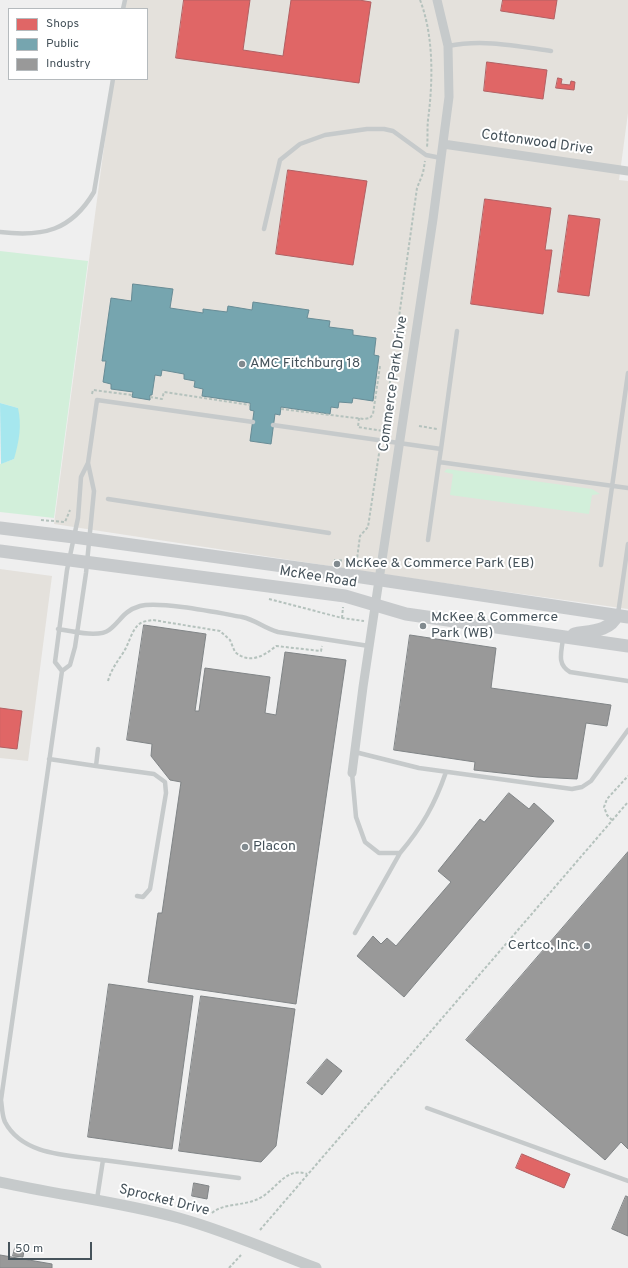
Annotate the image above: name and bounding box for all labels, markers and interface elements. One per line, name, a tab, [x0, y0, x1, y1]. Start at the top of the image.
legend	[8, 8, 148, 80]
text: Shops	[46, 16, 79, 32]
text: Public	[46, 36, 79, 52]
text: Industry	[46, 56, 91, 72]
street label: Cottonwood Drive	[480, 127, 594, 159]
street label: Commerce Park Drive	[376, 315, 412, 453]
place label: AMC Fitchburg 18	[250, 356, 360, 372]
marker: AMC Fitchburg 18	[237, 359, 247, 369]
place label: McKee & Commerce Park (EB)	[345, 556, 534, 572]
marker: McKee & Commerce Park (EB)	[332, 559, 342, 569]
street label: McKee Road	[278, 564, 358, 592]
place label: McKee & Commerce Park (WB)	[431, 610, 558, 642]
marker: McKee & Commerce Park (WB)	[418, 621, 428, 631]
place label: Placon	[253, 839, 296, 855]
marker: Placon	[240, 842, 250, 852]
place label: Certco, Inc.	[508, 938, 579, 954]
marker: Certco, Inc.	[582, 941, 592, 951]
street label: Sprocket Drive	[117, 1182, 211, 1220]
scale bar	[10, 1234, 94, 1260]
text: 50 m	[15, 1241, 43, 1257]

